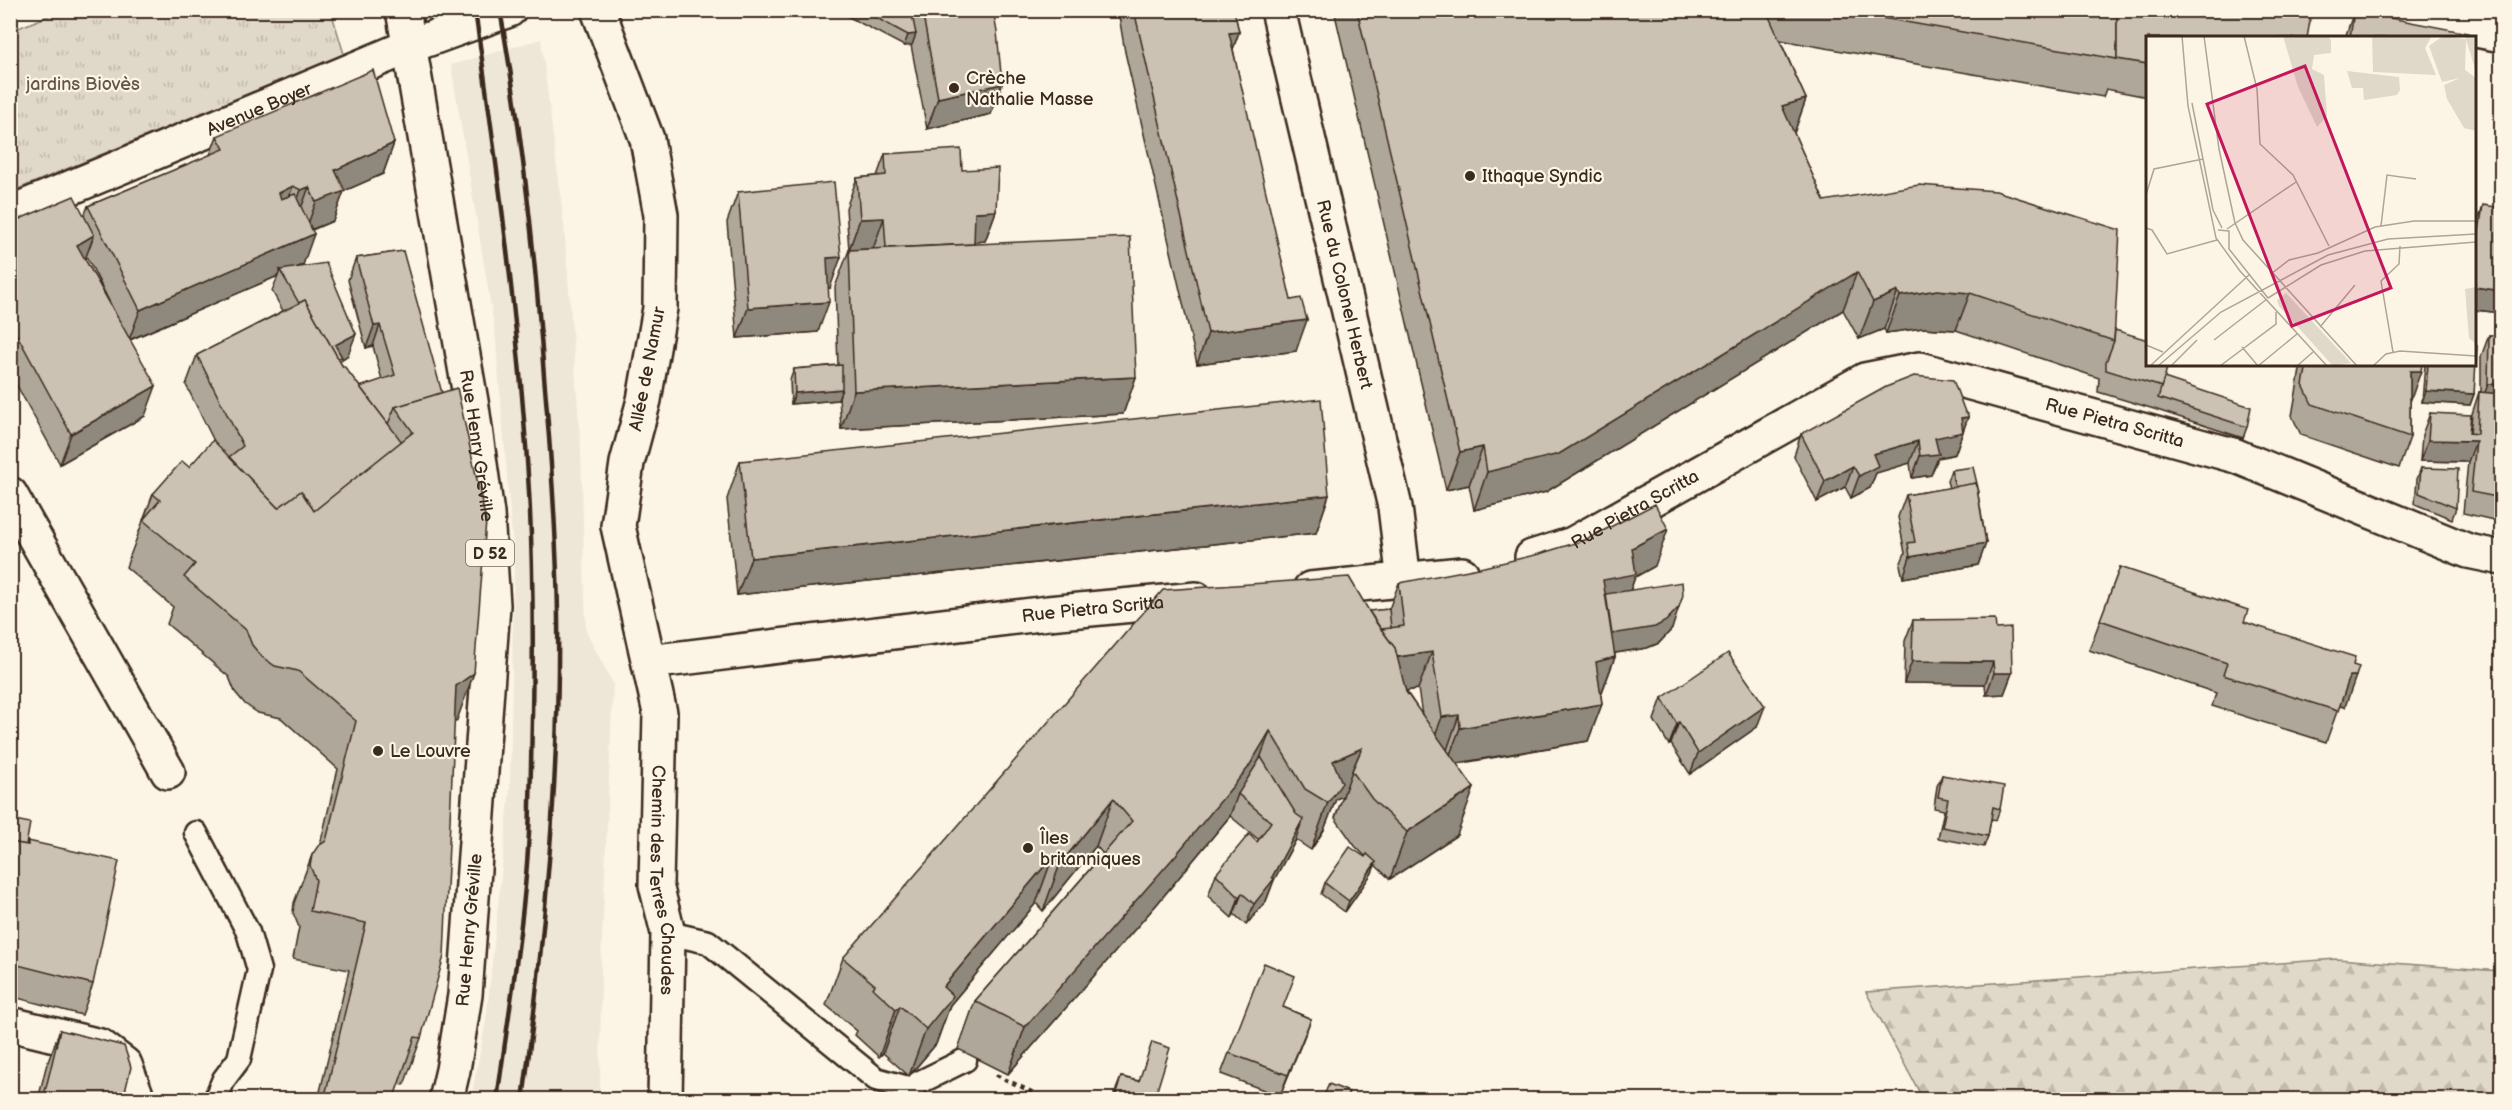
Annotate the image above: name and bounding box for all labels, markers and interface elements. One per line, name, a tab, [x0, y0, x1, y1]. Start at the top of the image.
inset map	[2146, 36, 2476, 366]
place label: Crèche Nathalie Masse	[966, 68, 1094, 110]
park label: jardins Biovès	[25, 74, 140, 95]
street label: Avenue Boyer	[204, 78, 315, 141]
marker: Crèche Nathalie Masse	[947, 81, 961, 95]
place label: Ithaque Syndic	[1482, 166, 1602, 187]
marker: Ithaque Syndic	[1463, 169, 1477, 183]
street label: Rue du Colonel Herbert	[1312, 198, 1377, 392]
street label: Allée de Namur	[625, 305, 670, 433]
street label: Rue Henry Gréville	[455, 368, 498, 523]
street label: Rue Pietra Scritta	[2043, 394, 2186, 452]
street label: Rue Pietra Scritta	[1568, 466, 1703, 554]
road number: D 52	[466, 540, 514, 566]
street label: Rue Pietra Scritta	[1021, 592, 1165, 627]
place label: Le Louvre	[390, 741, 471, 762]
marker: Le Louvre	[371, 744, 385, 758]
street label: Chemin des Terres Chaudes	[645, 765, 678, 995]
place label: Îles britanniques	[1039, 826, 1141, 870]
marker: Îles britanniques	[1021, 841, 1035, 855]
street label: Rue Henry Gréville	[452, 852, 487, 1007]

